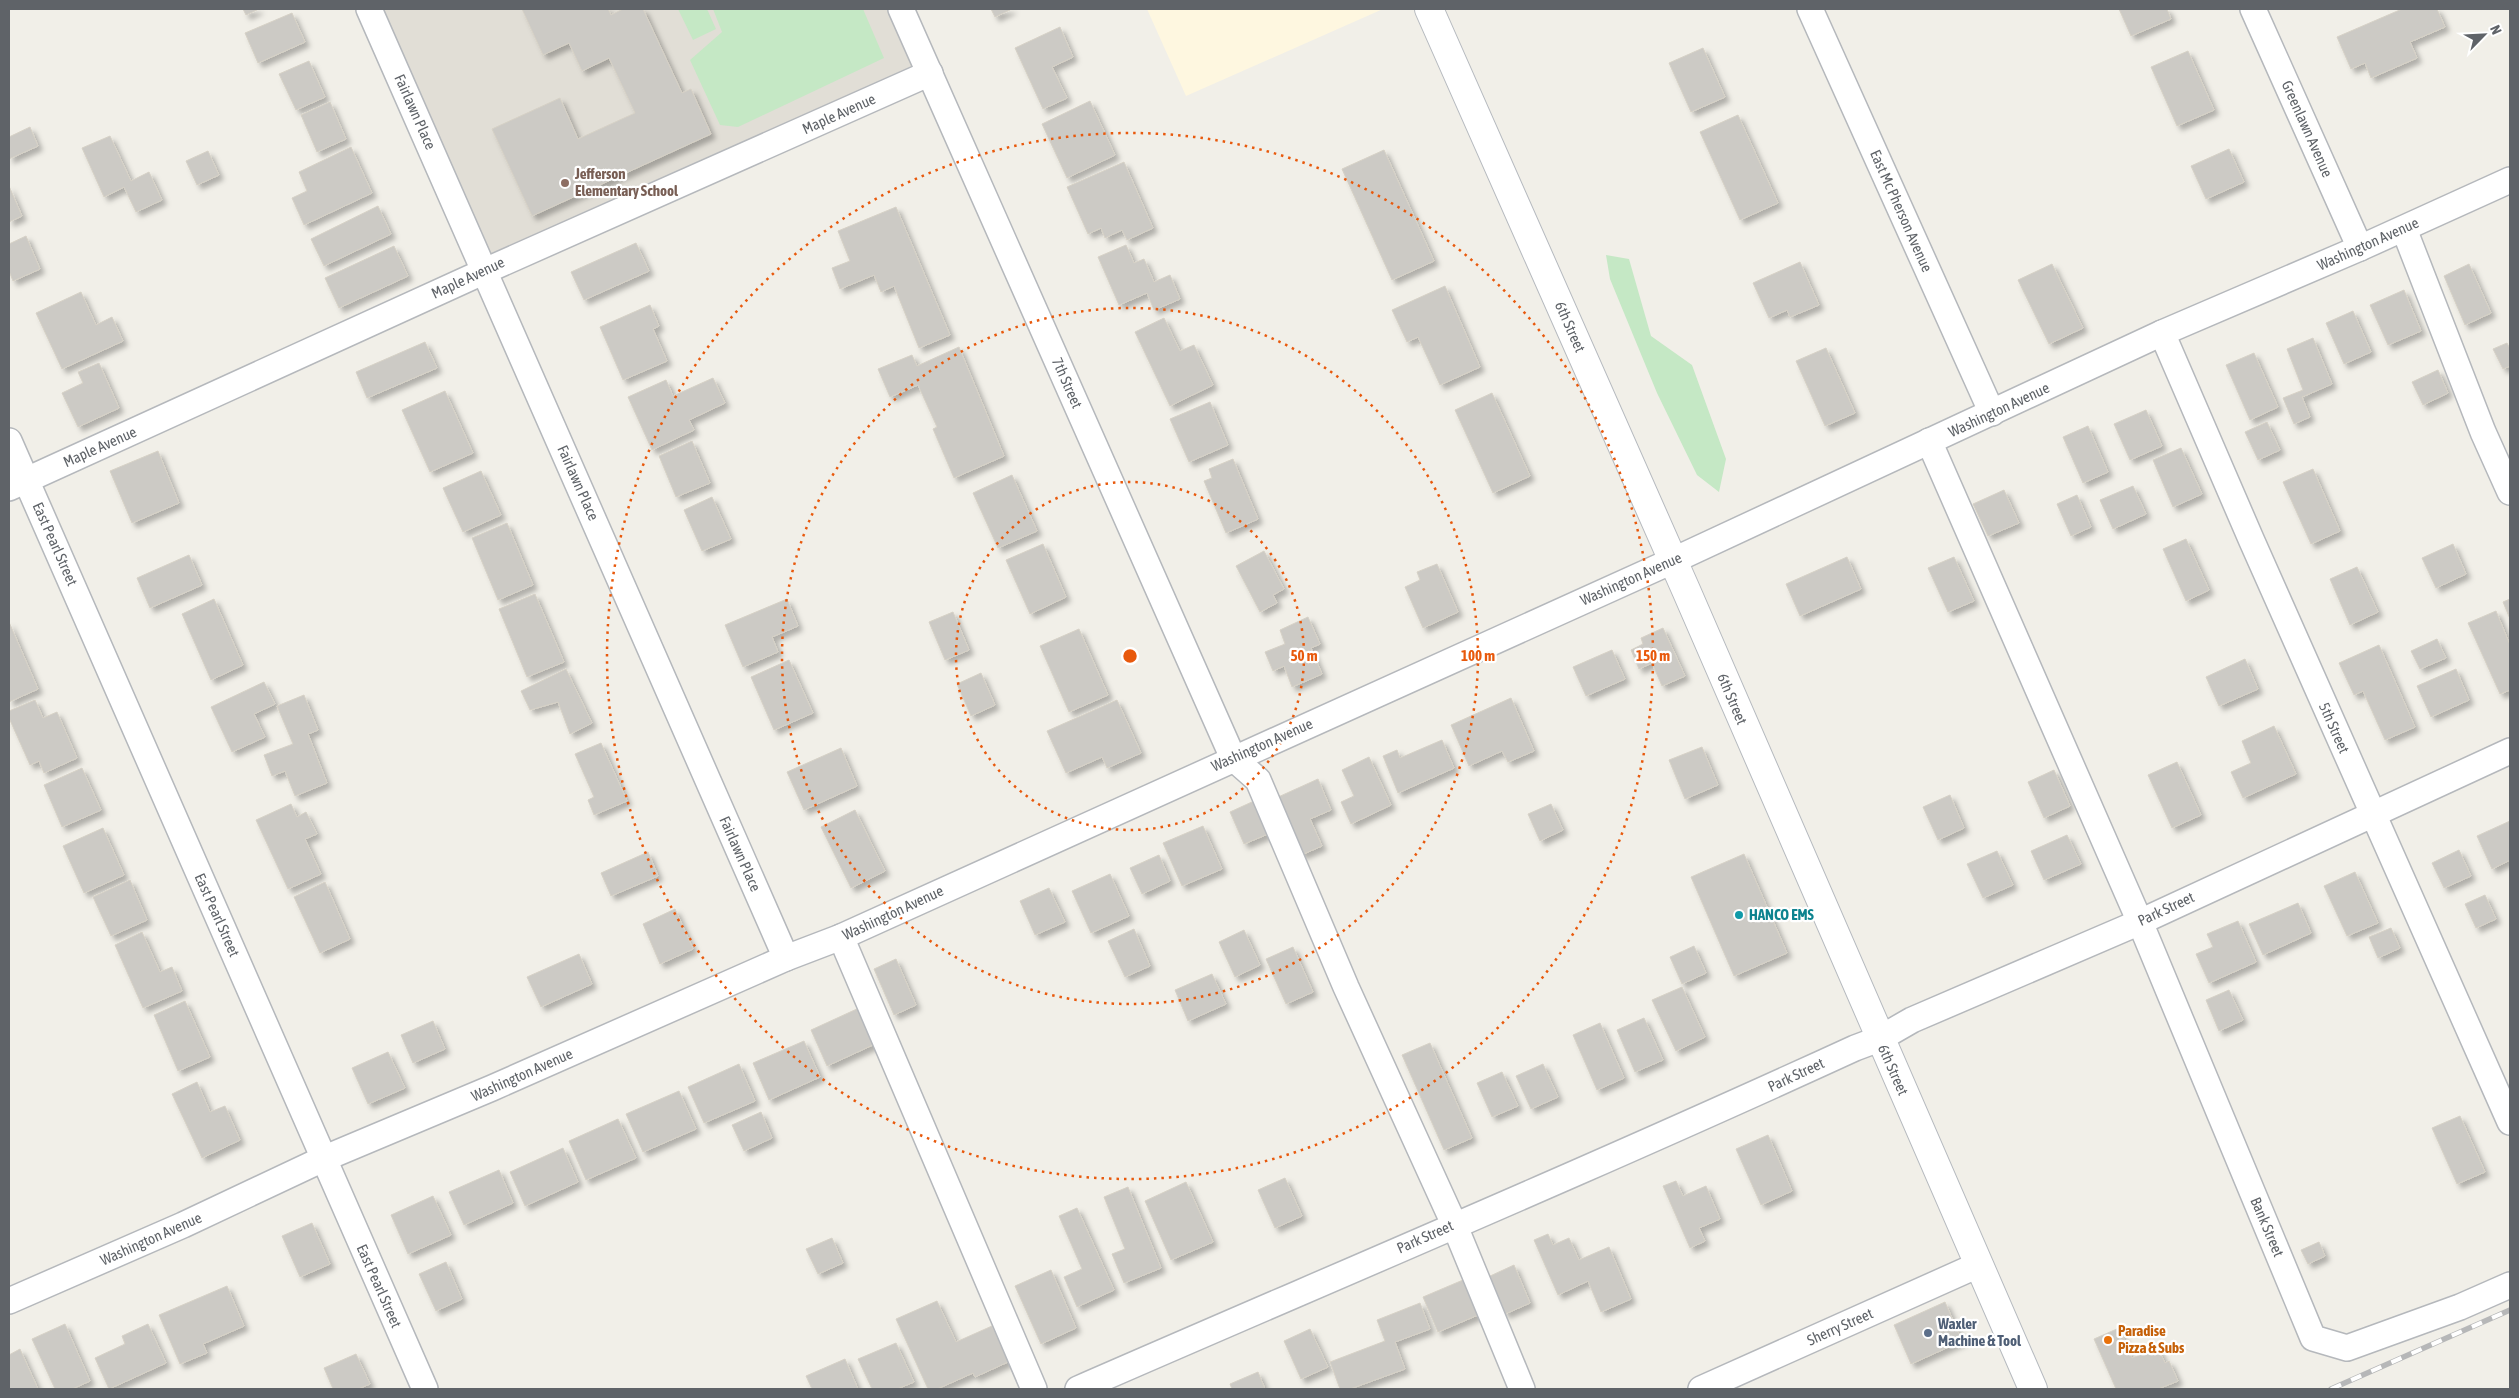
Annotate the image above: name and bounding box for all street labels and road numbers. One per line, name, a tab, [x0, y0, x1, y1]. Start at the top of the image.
street label: Fairlawn Place	[391, 72, 440, 152]
street label: Greenlawn Avenue	[2279, 78, 2336, 180]
street label: Maple Avenue	[800, 90, 878, 137]
street label: East Mc Pherson Avenue	[1867, 147, 1936, 275]
street label: Washington Avenue	[2314, 213, 2421, 274]
street label: Maple Avenue	[429, 253, 507, 302]
street label: 6th Street	[1552, 299, 1589, 355]
street label: 7th Street	[1049, 355, 1086, 411]
street label: Washington Avenue	[1946, 379, 2052, 440]
street label: Maple Avenue	[61, 423, 139, 470]
street label: Fairlawn Place	[554, 443, 603, 523]
street label: East Pearl Street	[30, 500, 81, 588]
street label: Washington Avenue	[1577, 548, 1684, 609]
street label: 6th Street	[1714, 671, 1751, 727]
street label: 5th Street	[2316, 700, 2353, 756]
street label: Washington Avenue	[1208, 714, 1315, 775]
street label: Fairlawn Place	[716, 814, 765, 894]
street label: East Pearl Street	[192, 871, 243, 959]
street label: Washington Avenue	[840, 882, 946, 943]
street label: Park Street	[2135, 888, 2197, 929]
street label: 6th Street	[1875, 1042, 1912, 1098]
street label: Washington Avenue	[468, 1044, 575, 1105]
street label: Park Street	[1765, 1054, 1827, 1095]
street label: Bank Street	[2247, 1195, 2288, 1259]
street label: Washington Avenue	[97, 1208, 204, 1269]
street label: Park Street	[1394, 1217, 1456, 1257]
street label: East Pearl Street	[354, 1242, 405, 1330]
street label: Sherry Street	[1804, 1304, 1875, 1349]

